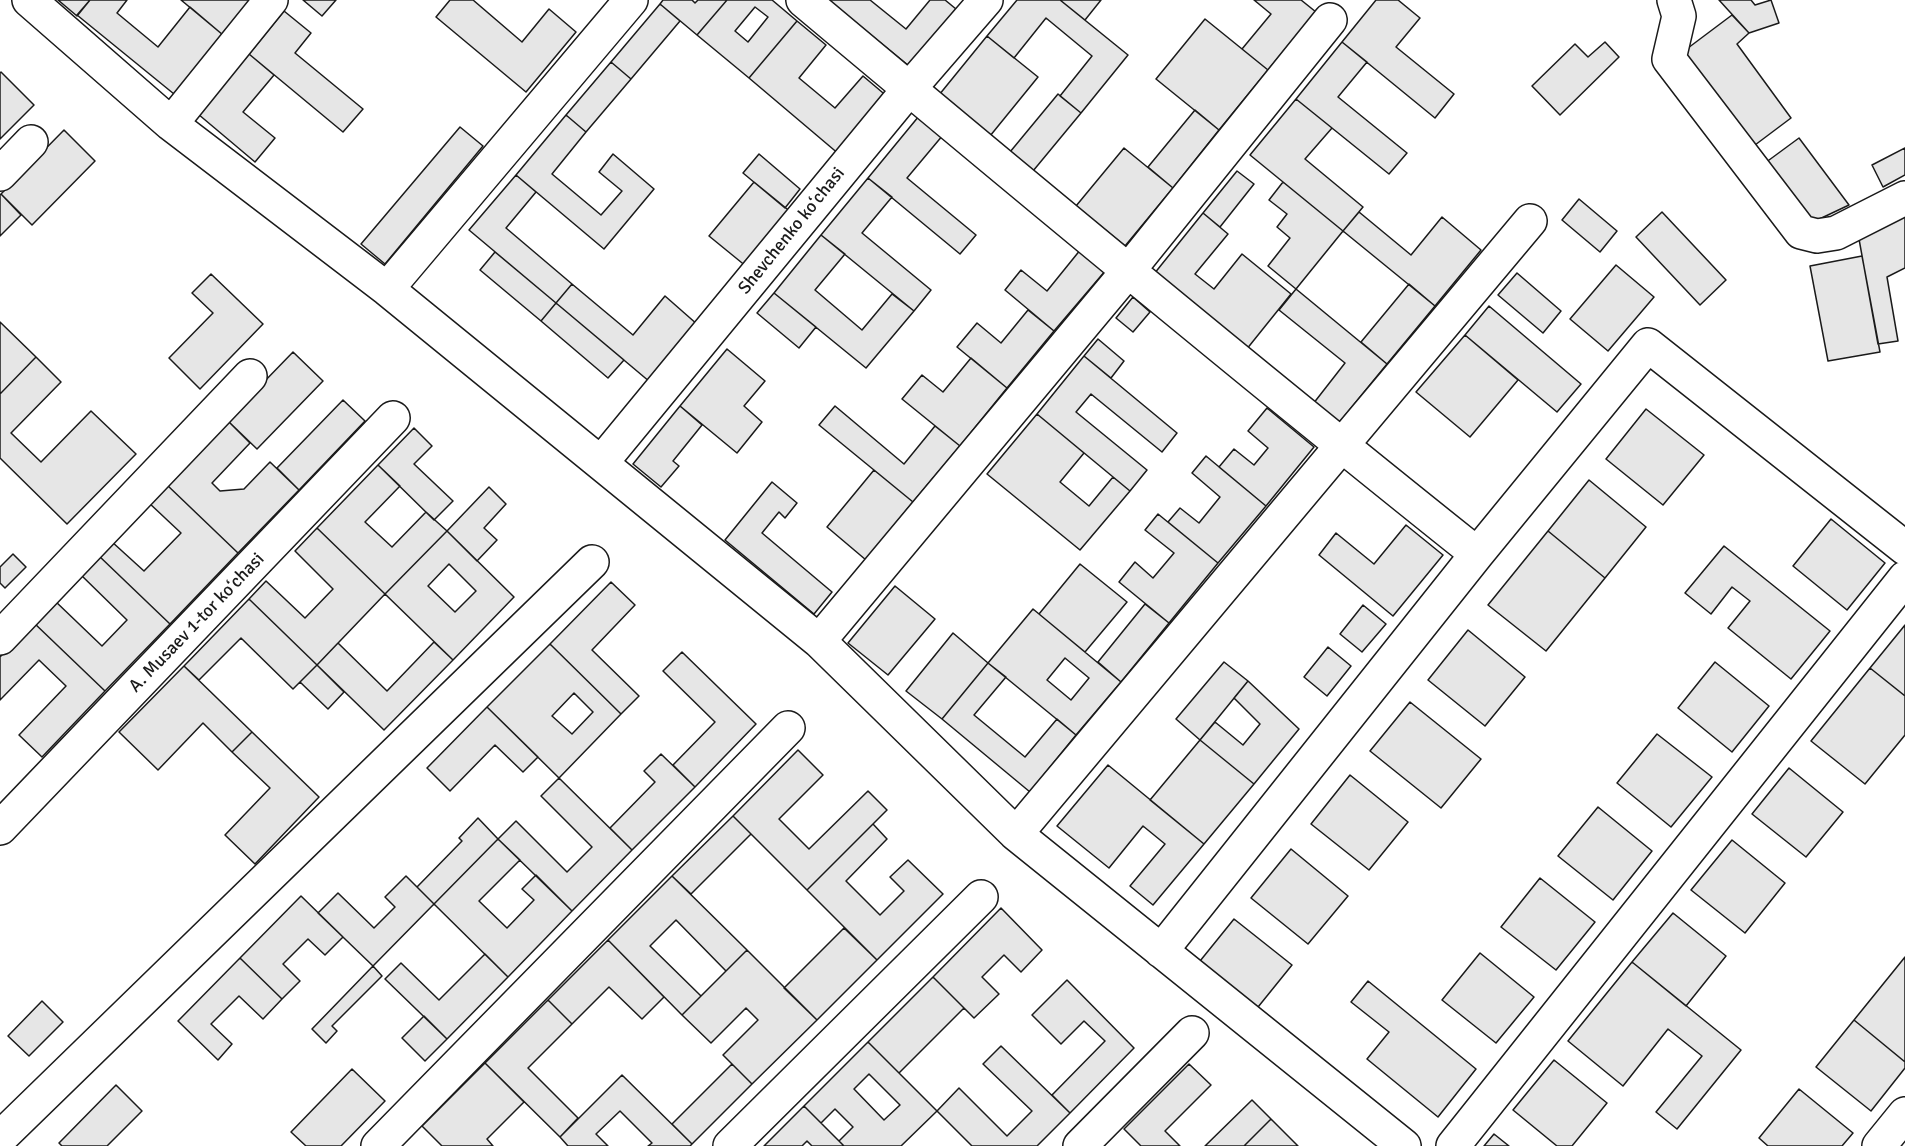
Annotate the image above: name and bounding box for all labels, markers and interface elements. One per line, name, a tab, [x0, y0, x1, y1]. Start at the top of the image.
street label: Shevchenko koʻchasi	[734, 163, 850, 299]
street label: A. Musaev 1-tor koʻchasi	[125, 549, 269, 697]

